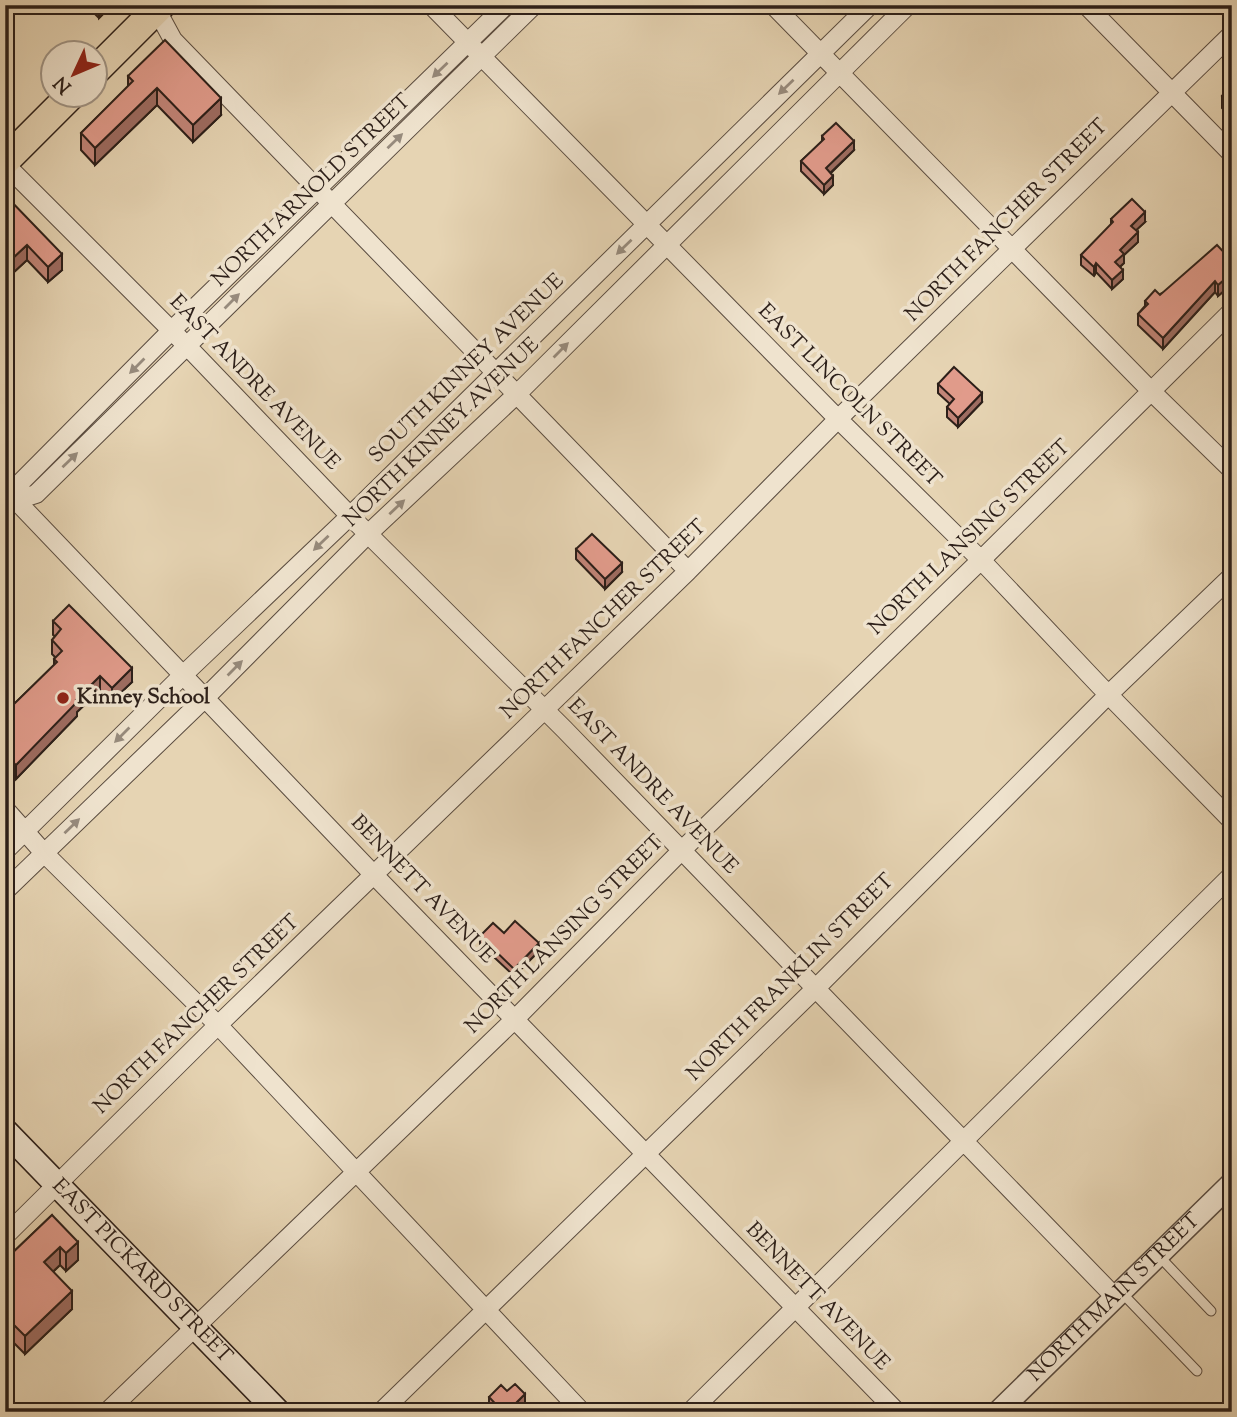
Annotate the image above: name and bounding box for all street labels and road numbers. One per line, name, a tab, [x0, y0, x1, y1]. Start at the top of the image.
street label: NORTH ARNOLD STREET	[206, 87, 419, 294]
street label: NORTH FANCHER STREET	[899, 113, 1115, 329]
street label: SOUTH KINNEY AVENUE	[363, 267, 572, 471]
street label: EAST ANDRE AVENUE	[162, 288, 346, 478]
street label: EAST LINCOLN STREET	[750, 297, 948, 495]
street label: NORTH KINNEY AVENUE	[337, 331, 547, 535]
street label: NORTH LANSING STREET	[862, 433, 1078, 643]
street label: NORTH FANCHER STREET	[494, 513, 714, 727]
street label: EAST ANDRE AVENUE	[560, 692, 744, 882]
street label: BENNETT AVENUE	[343, 809, 501, 971]
street label: NORTH LANSING STREET	[459, 829, 671, 1041]
street label: NORTH FRANKLIN STREET	[680, 867, 902, 1089]
street label: NORTH FANCHER STREET	[87, 908, 307, 1122]
street label: EAST PICKARD STREET	[44, 1172, 239, 1371]
street label: NORTH MAIN STREET	[1022, 1206, 1208, 1389]
street label: BENNETT AVENUE	[738, 1216, 896, 1378]

